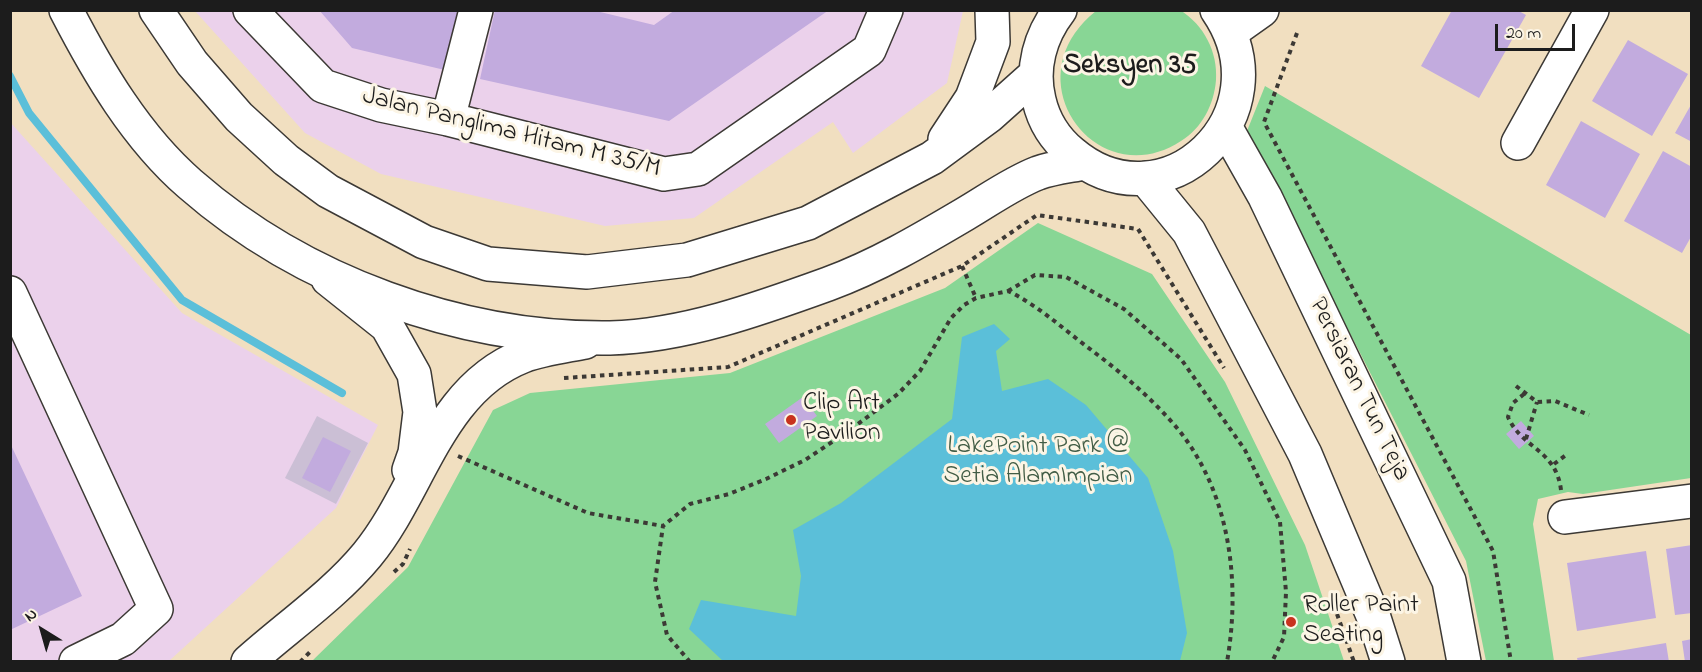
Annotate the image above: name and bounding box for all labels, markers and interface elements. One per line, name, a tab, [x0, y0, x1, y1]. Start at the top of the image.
scale bar	[1498, 12, 1578, 50]
text: 20 m	[1506, 21, 1541, 47]
district label: Seksyen 35	[1063, 50, 1197, 84]
street label: Jalan Panglima Hitam M 35/M	[359, 82, 663, 186]
street label: Persiaran Tun Teja	[1300, 293, 1416, 487]
place label: Clip Art Pavilion	[803, 389, 881, 450]
marker: Clip Art Pavilion	[784, 413, 798, 427]
park label: LakePoint Park @ Setia AlamImpian	[944, 432, 1132, 494]
place label: Roller Paint Seating	[1303, 591, 1419, 652]
north arrow	[12, 600, 72, 660]
text: N	[20, 603, 43, 628]
marker: Roller Paint Seating	[1284, 615, 1298, 629]

